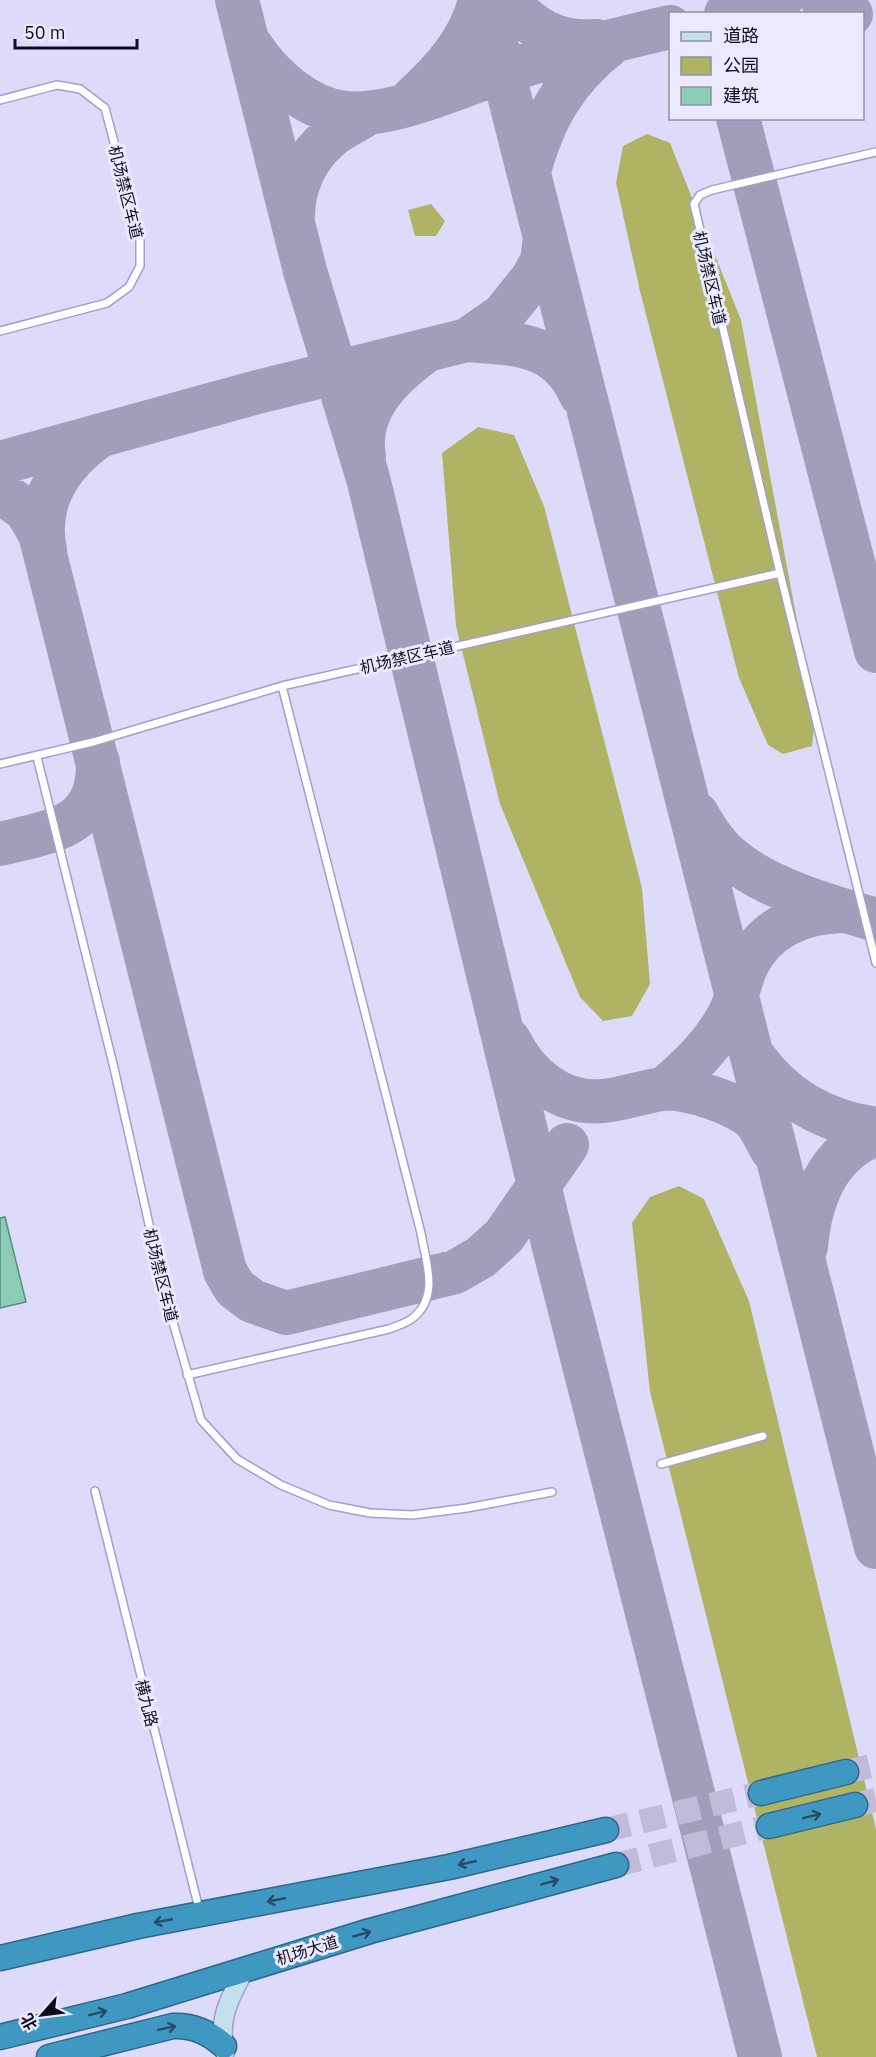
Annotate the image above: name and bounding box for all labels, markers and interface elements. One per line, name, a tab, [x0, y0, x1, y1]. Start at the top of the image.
scale bar	[15, 12, 136, 50]
legend	[669, 12, 864, 120]
text: 50 m	[24, 21, 66, 44]
text: 道路	[723, 24, 759, 47]
text: 公园	[723, 54, 759, 77]
text: 建筑	[723, 84, 759, 107]
street label: 机场禁区车道	[105, 143, 147, 241]
street label: 机场禁区车道	[689, 229, 731, 327]
street label: 机场禁区车道	[358, 636, 456, 678]
street label: 机场禁区车道	[140, 1226, 182, 1324]
street label: 横九路	[131, 1677, 163, 1729]
one-way arrow	[802, 1809, 821, 1821]
one-way arrow	[458, 1858, 477, 1869]
one-way arrow	[540, 1876, 559, 1888]
one-way arrow	[266, 1895, 286, 1906]
one-way arrow	[153, 1916, 173, 1927]
one-way arrow	[352, 1928, 371, 1939]
street label: 机场大道	[273, 1931, 341, 1969]
north arrow	[12, 1985, 72, 2045]
one-way arrow	[88, 2007, 107, 2019]
text: 北	[16, 2010, 41, 2034]
one-way arrow	[156, 2022, 176, 2033]

